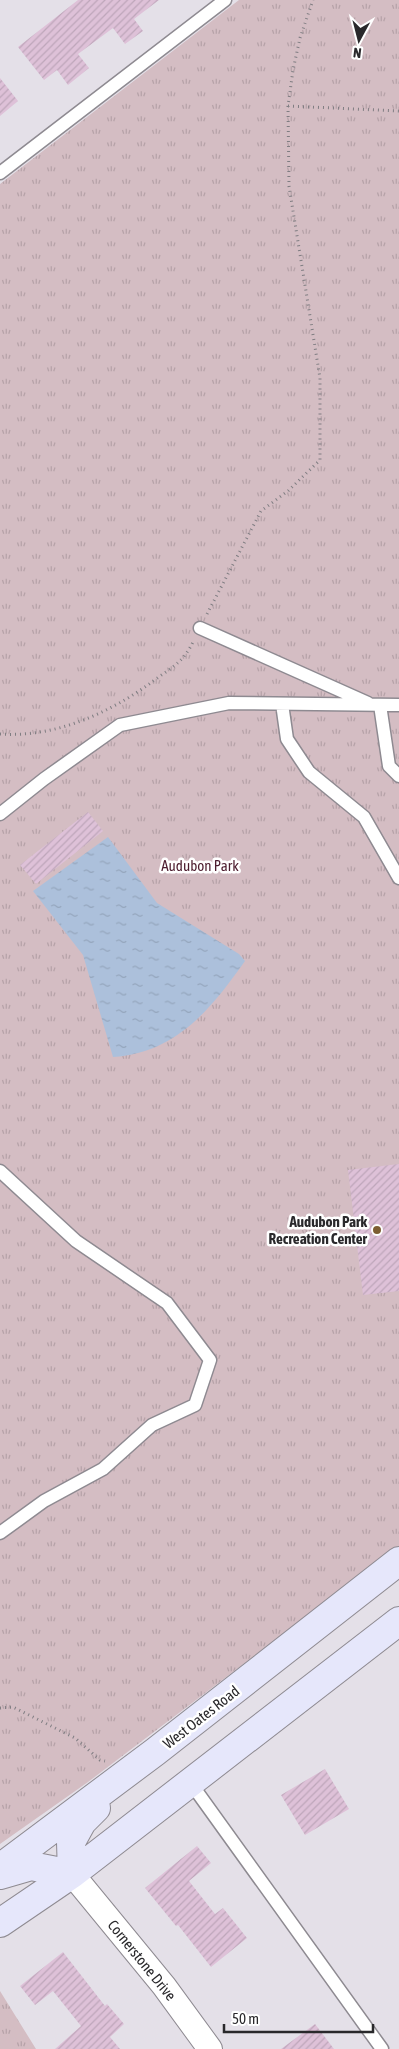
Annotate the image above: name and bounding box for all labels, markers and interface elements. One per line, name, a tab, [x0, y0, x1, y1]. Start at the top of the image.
north arrow	[334, 15, 384, 65]
text: N	[352, 44, 362, 61]
park label: Audubon Park	[161, 857, 239, 874]
place label: Audubon Park Recreation Center	[269, 1213, 368, 1247]
marker: Audubon Park Recreation Center	[371, 1224, 383, 1236]
street label: West Oates Road	[160, 1682, 242, 1752]
street label: Cornerstone Drive	[104, 1916, 180, 2004]
scale bar	[224, 2002, 373, 2034]
text: 50 m	[232, 2010, 259, 2027]

